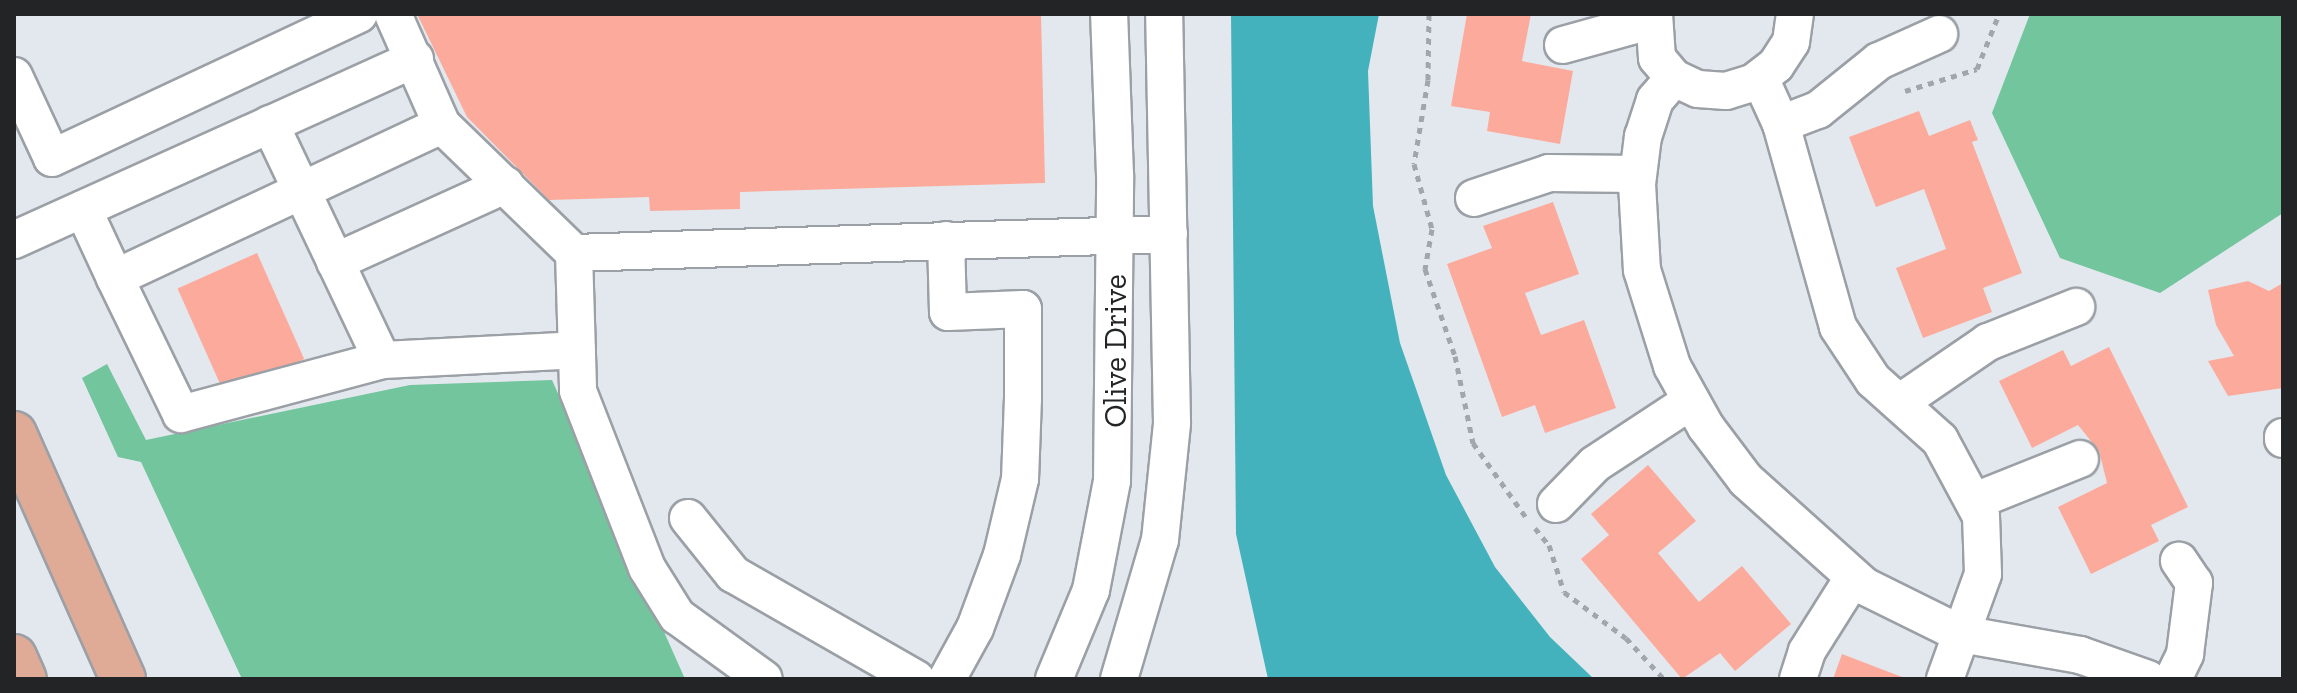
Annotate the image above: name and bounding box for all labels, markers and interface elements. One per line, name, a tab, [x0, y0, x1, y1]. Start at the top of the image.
street label: Olive Drive	[1096, 274, 1134, 428]

